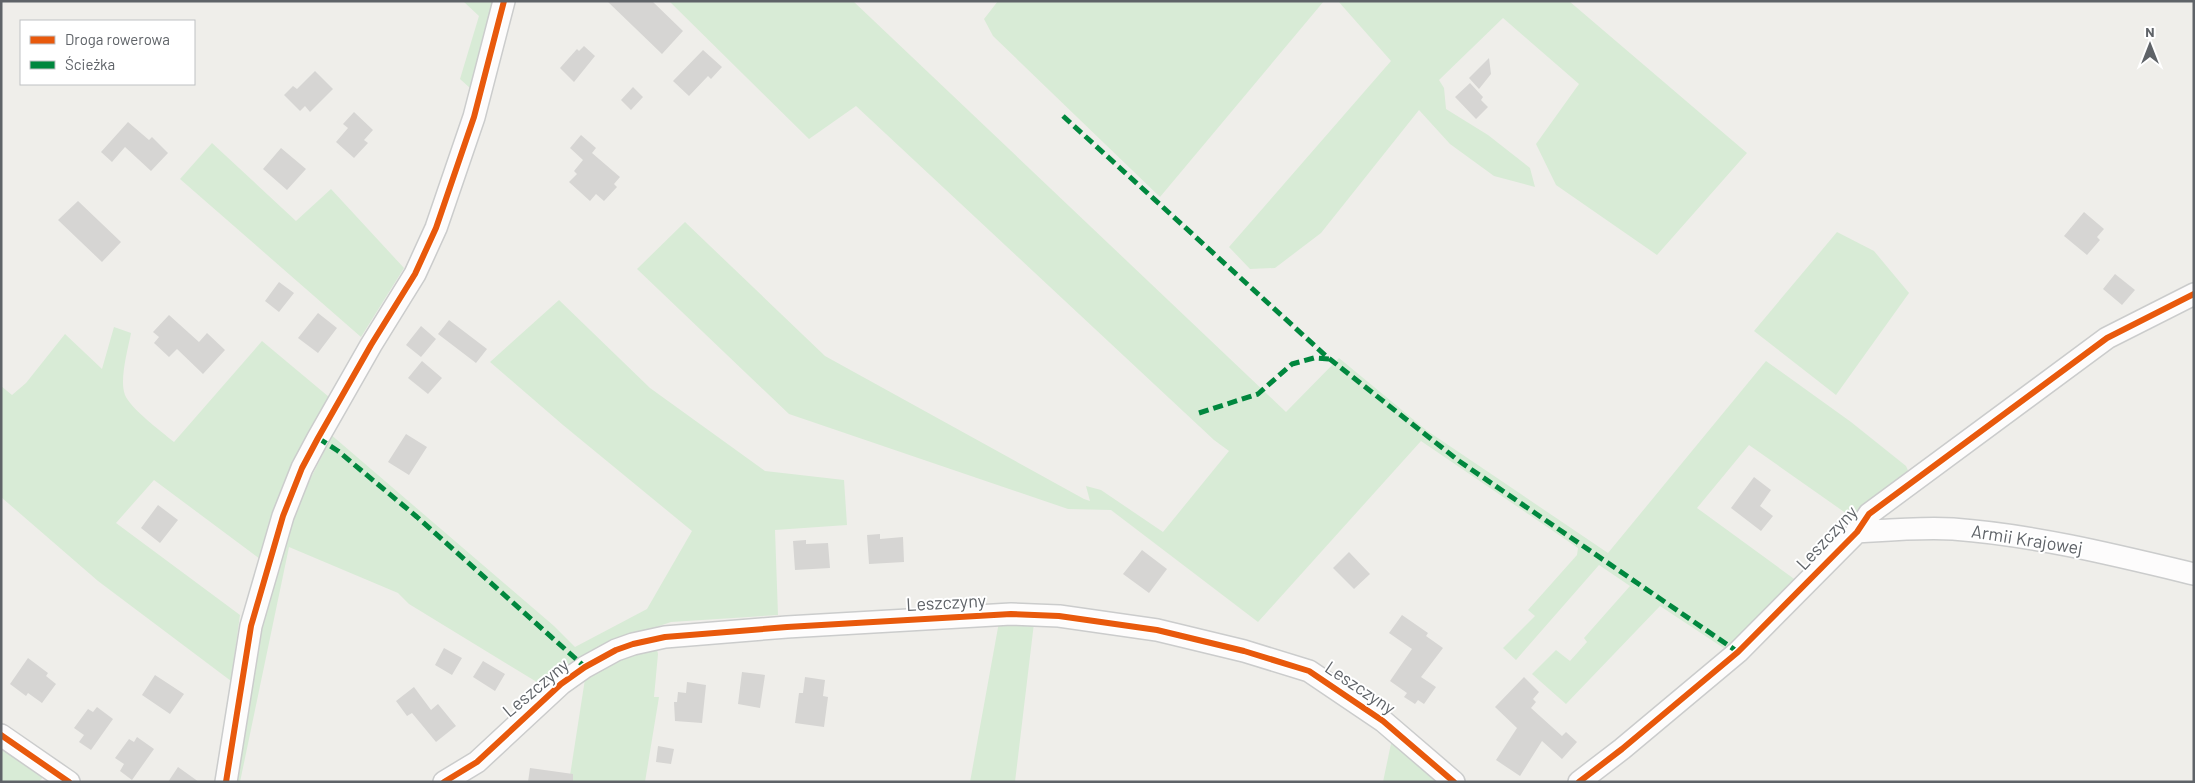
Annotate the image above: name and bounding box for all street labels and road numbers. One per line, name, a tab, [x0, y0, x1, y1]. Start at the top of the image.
street label: Leszczyny	[1791, 501, 1862, 574]
street label: Armii Krajowej	[1970, 519, 2084, 559]
street label: Leszczyny	[905, 589, 986, 615]
street label: Leszczyny	[498, 653, 573, 721]
street label: Leszczyny	[1321, 656, 1400, 719]

